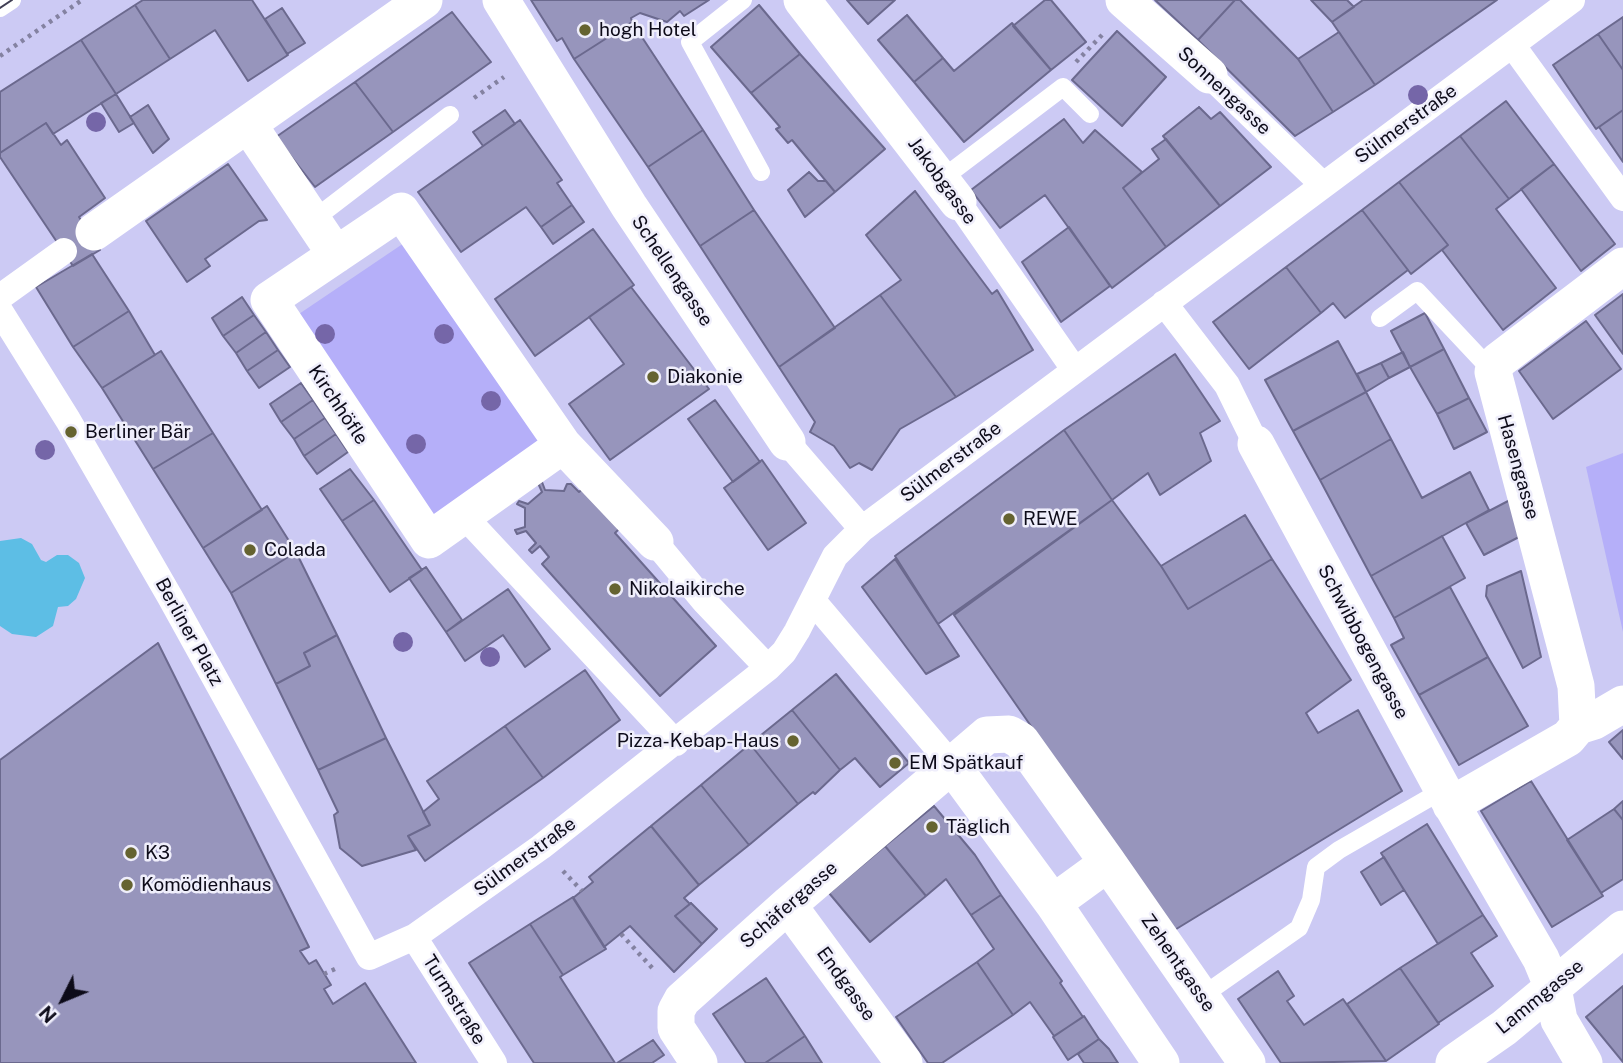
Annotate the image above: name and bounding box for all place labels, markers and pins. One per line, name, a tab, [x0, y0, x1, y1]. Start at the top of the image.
place label: hogh Hotel	[599, 19, 696, 41]
marker: hogh Hotel	[577, 22, 593, 38]
place label: Diakonie	[667, 366, 743, 388]
marker: Diakonie	[645, 369, 661, 385]
place label: Berliner Bär	[85, 421, 191, 443]
marker: Berliner Bär	[63, 424, 79, 440]
place label: REWE	[1023, 508, 1078, 530]
marker: REWE	[1001, 511, 1017, 527]
place label: Colada	[264, 539, 326, 561]
marker: Colada	[242, 542, 258, 558]
place label: Nikolaikirche	[629, 578, 745, 600]
marker: Nikolaikirche	[607, 581, 623, 597]
place label: Pizza-Kebap-Haus	[617, 730, 779, 752]
marker: Pizza-Kebap-Haus	[785, 733, 801, 749]
place label: EM Spätkauf	[909, 752, 1023, 774]
marker: EM Spätkauf	[887, 755, 903, 771]
place label: Täglich	[946, 816, 1010, 838]
marker: Täglich	[924, 819, 940, 835]
place label: K3	[145, 842, 170, 864]
marker: K3	[123, 845, 139, 861]
place label: Komödienhaus	[141, 874, 271, 896]
marker: Komödienhaus	[119, 877, 135, 893]

